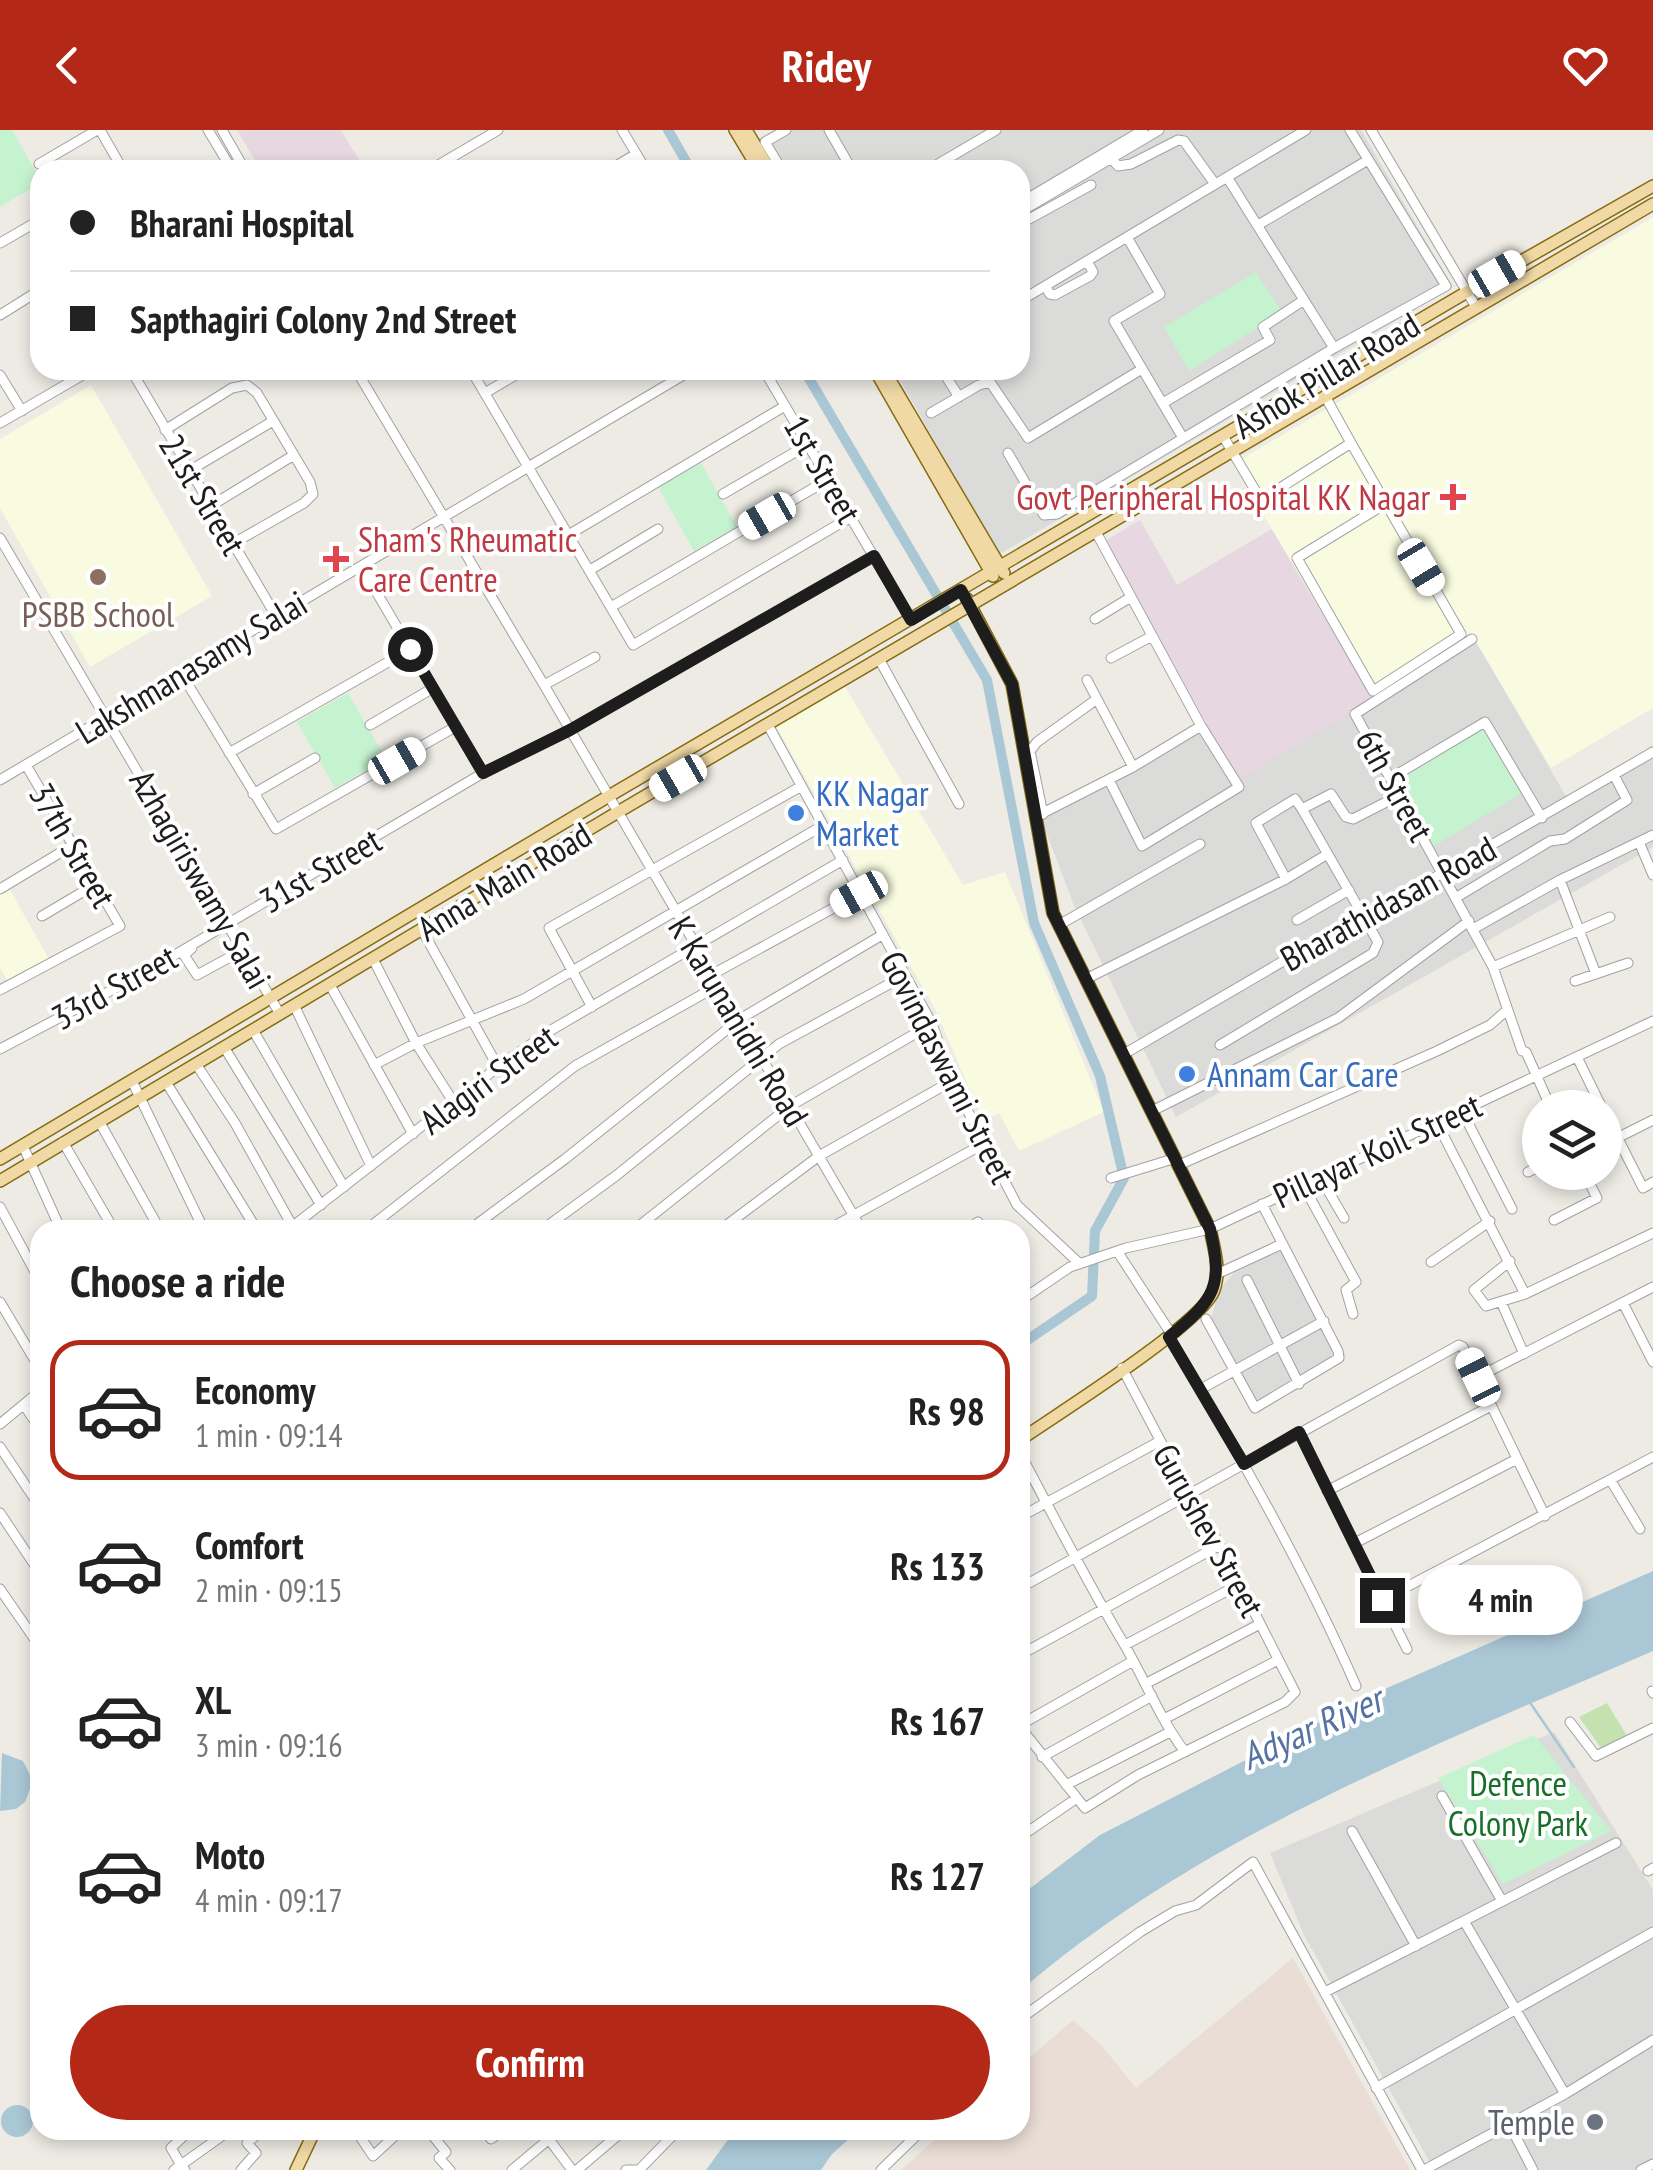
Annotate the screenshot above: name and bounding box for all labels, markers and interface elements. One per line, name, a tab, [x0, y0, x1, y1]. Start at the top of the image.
text: Ridey	[782, 36, 871, 94]
icon: back	[40, 38, 95, 93]
icon: heart	[1558, 38, 1613, 93]
text: Bharani Hospital	[130, 198, 354, 247]
car	[1464, 246, 1530, 302]
text: Sapthagiri Colony 2nd Street	[130, 294, 516, 343]
street label: Ashok Pillar Road	[1224, 301, 1428, 449]
street label: 1st Street	[774, 407, 872, 532]
street label: 21st Street	[149, 425, 257, 563]
place label: Govt Peripheral Hospital KK Nagar	[1016, 474, 1430, 520]
marker: Govt Peripheral Hospital KK Nagar	[1440, 484, 1466, 510]
car	[734, 488, 800, 544]
place label: Sham's Rheumatic Care Centre	[358, 516, 577, 602]
car	[1393, 534, 1449, 600]
marker: Sham's Rheumatic Care Centre	[323, 546, 349, 572]
marker: PSBB School	[87, 566, 109, 588]
street label: Lakshmanasamy Salai	[67, 580, 315, 754]
place label: PSBB School	[22, 591, 174, 637]
route start	[388, 627, 433, 672]
street label: 6th Street	[1346, 721, 1445, 849]
car	[364, 733, 430, 789]
car	[645, 750, 711, 806]
street label: Azhagiriswamy Salai	[120, 761, 282, 997]
place label: KK Nagar Market	[816, 770, 929, 856]
street label: 37th Street	[19, 775, 127, 916]
marker: KK Nagar Market	[785, 802, 807, 824]
street label: Anna Main Road	[409, 811, 599, 951]
street label: 31st Street	[251, 817, 389, 923]
street label: Bharathidasan Road	[1272, 825, 1504, 981]
car	[825, 866, 893, 922]
street label: K Karunanidhi Road	[658, 908, 820, 1134]
street label: 33rd Street	[43, 934, 185, 1040]
street label: Govindaswami Street	[870, 943, 1026, 1191]
street label: Alagiri Street	[410, 1014, 566, 1144]
place label: Annam Car Care	[1207, 1051, 1399, 1097]
marker: Annam Car Care	[1176, 1063, 1198, 1085]
street label: Pillayar Koil Street	[1266, 1082, 1489, 1218]
map controls	[1522, 1090, 1622, 1190]
button: layers	[1522, 1090, 1622, 1190]
text: Choose a ride	[70, 1251, 285, 1309]
car	[1451, 1343, 1505, 1411]
icon: car	[75, 1365, 165, 1455]
text: Economy	[195, 1365, 315, 1414]
text: Rs 98	[908, 1386, 985, 1435]
text: 1 min · 09:14	[195, 1414, 343, 1456]
street label: Gurushev Street	[1143, 1435, 1276, 1625]
icon: car	[75, 1520, 165, 1610]
text: Comfort	[195, 1520, 304, 1569]
text: Rs 133	[890, 1541, 985, 1590]
callout: 4 min	[1417, 1565, 1582, 1635]
text: 2 min · 09:15	[195, 1569, 343, 1611]
route end	[1360, 1578, 1405, 1623]
text: 4 min	[1468, 1579, 1533, 1621]
water label: Adyar River	[1233, 1672, 1394, 1780]
icon: car	[75, 1675, 165, 1765]
text: XL	[195, 1675, 231, 1724]
text: Rs 167	[890, 1696, 985, 1745]
text: 3 min · 09:16	[195, 1724, 343, 1766]
park label: Defence Colony Park	[1448, 1760, 1589, 1846]
icon: car	[75, 1830, 165, 1920]
text: Moto	[195, 1830, 265, 1879]
text: Rs 127	[890, 1851, 985, 1900]
text: 4 min · 09:17	[195, 1879, 343, 1921]
button: Confirm	[70, 2005, 990, 2120]
place label: Temple	[1488, 2099, 1575, 2145]
marker: Temple	[1584, 2111, 1606, 2133]

